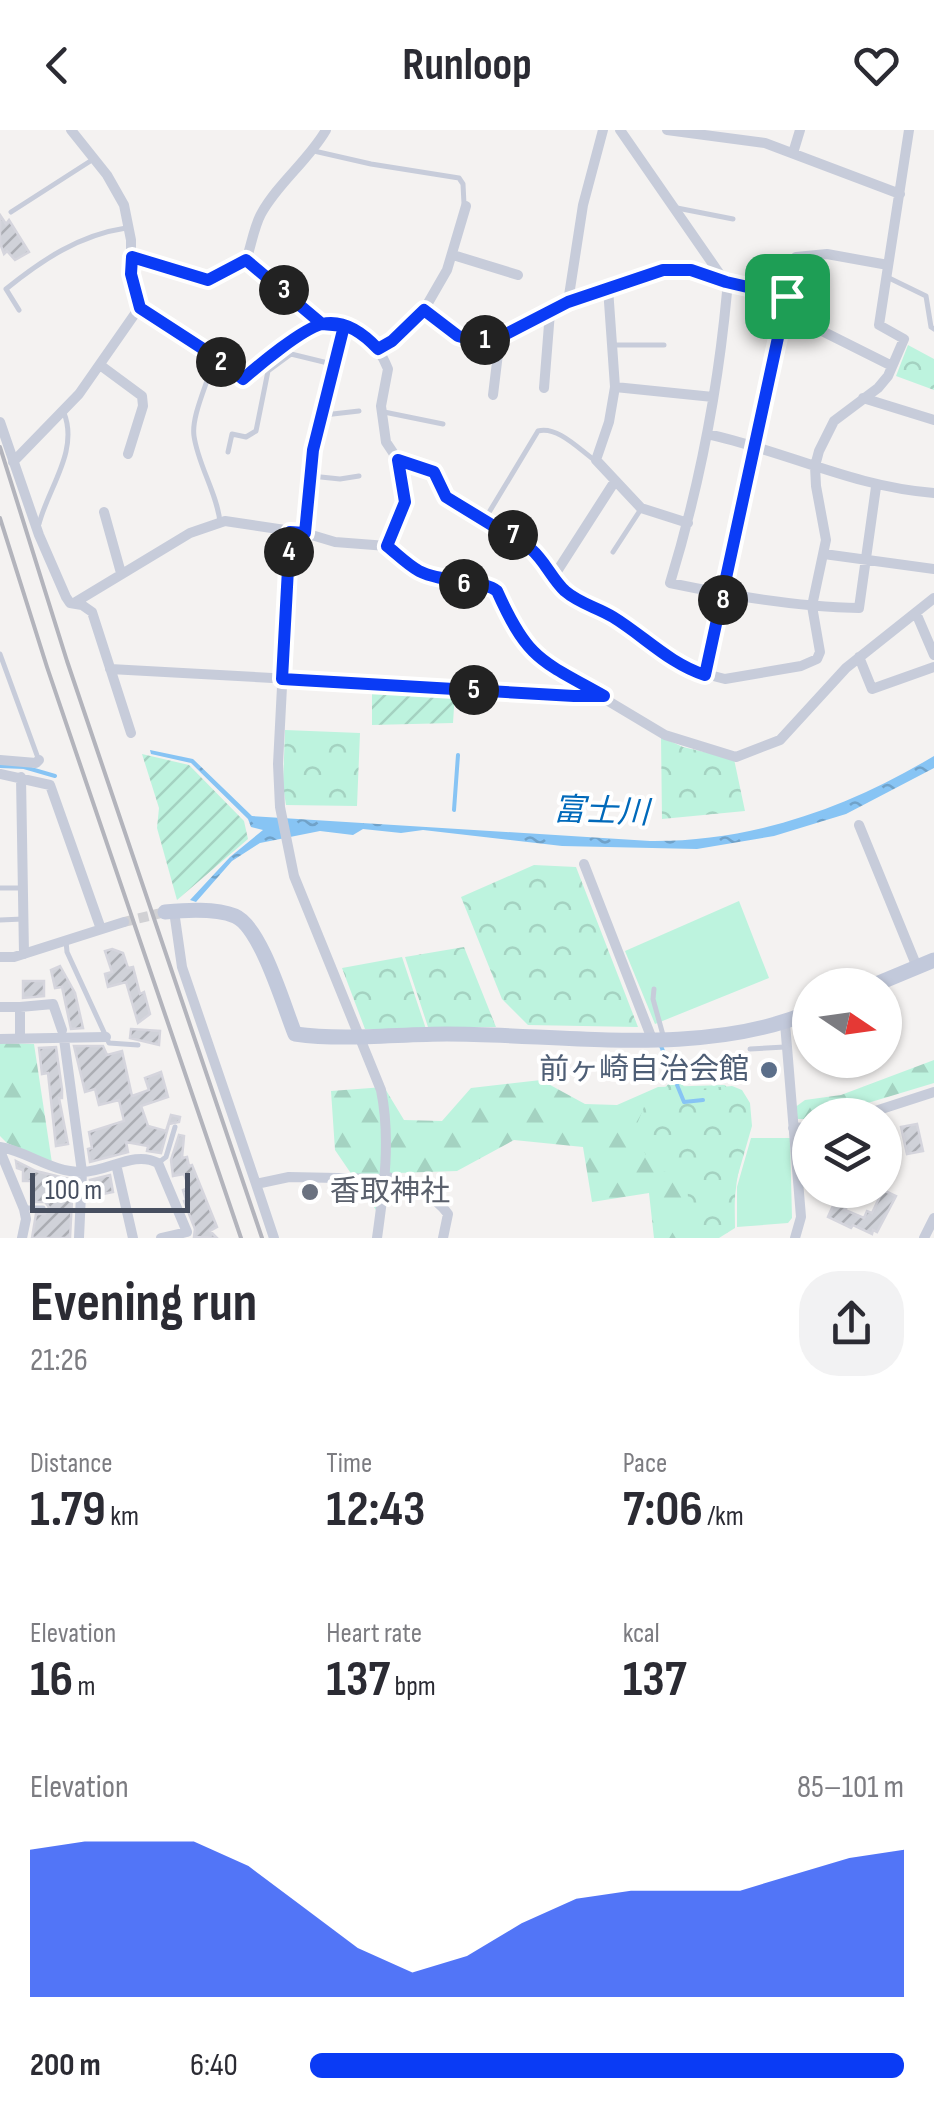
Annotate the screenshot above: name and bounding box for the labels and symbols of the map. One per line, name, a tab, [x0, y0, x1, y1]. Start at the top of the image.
pin	[745, 254, 830, 339]
pin: 3	[259, 265, 309, 315]
pin: 1	[460, 315, 510, 365]
pin: 2	[196, 337, 246, 387]
pin: 7	[488, 510, 538, 560]
pin: 4	[264, 527, 314, 577]
pin: 6	[439, 559, 489, 609]
pin: 8	[698, 575, 748, 625]
pin: 5	[449, 665, 499, 715]
water label: 富士川	[552, 791, 653, 833]
north arrow	[792, 968, 902, 1078]
place label: 前ヶ崎自治会館	[539, 1052, 749, 1088]
marker: 前ヶ崎自治会館	[758, 1059, 780, 1081]
scale bar	[30, 1168, 190, 1212]
place label: 香取神社	[330, 1174, 450, 1210]
marker: 香取神社	[299, 1181, 321, 1203]

